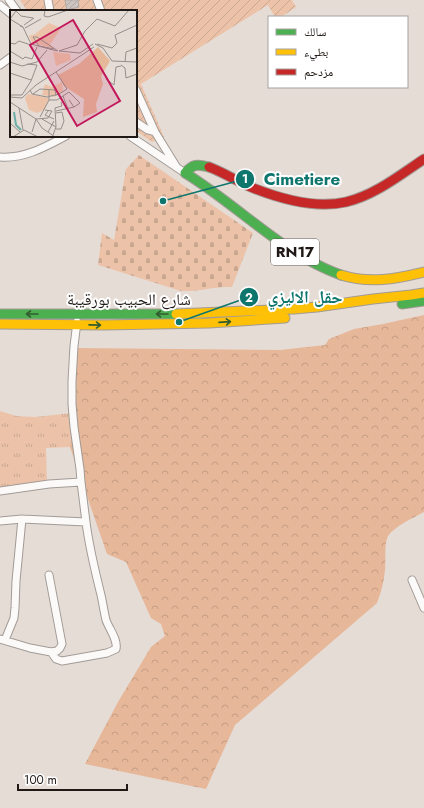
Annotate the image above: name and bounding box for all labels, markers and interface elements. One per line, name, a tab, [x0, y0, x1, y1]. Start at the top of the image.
inset map	[10, 10, 137, 137]
legend	[268, 16, 408, 88]
text: سالك	[304, 23, 326, 41]
text: بطيء	[304, 43, 328, 62]
text: مزدحم	[304, 63, 333, 81]
callout: Cimetiere	[235, 165, 348, 194]
text: Cimetiere	[264, 167, 341, 191]
text: 1	[242, 170, 248, 188]
road number: RN17	[271, 239, 319, 265]
callout: حقل الاليزي	[239, 283, 350, 312]
text: حقل الاليزي	[267, 285, 343, 311]
street label: شارع الحبيب بورقيبة	[67, 288, 191, 311]
text: 2	[245, 289, 253, 307]
one-way arrow	[26, 310, 39, 318]
one-way arrow	[156, 310, 169, 318]
one-way arrow	[218, 318, 231, 325]
one-way arrow	[88, 321, 101, 329]
scale bar	[18, 766, 127, 792]
text: 100 m	[24, 771, 57, 789]

